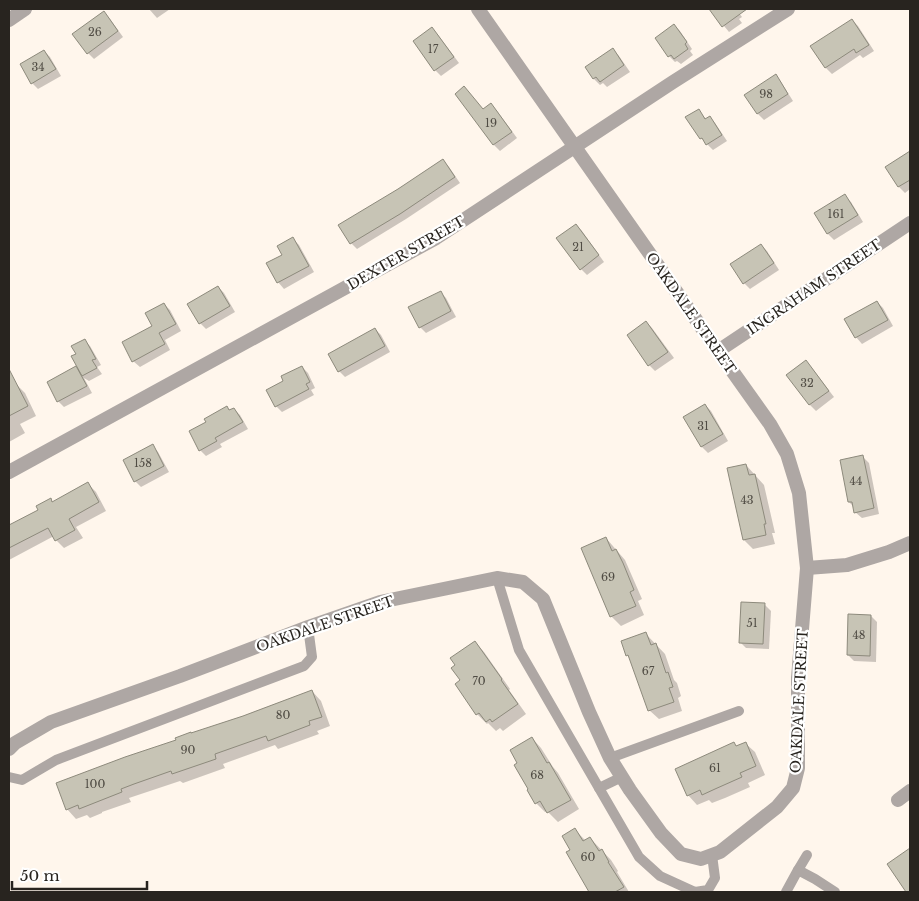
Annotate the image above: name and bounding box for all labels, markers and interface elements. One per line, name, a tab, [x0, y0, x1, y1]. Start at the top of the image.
house number: 26	[88, 25, 102, 39]
house number: 17	[428, 42, 439, 56]
house number: 34	[31, 60, 45, 74]
house number: 98	[759, 87, 773, 101]
house number: 19	[485, 116, 497, 130]
house number: 161	[828, 207, 845, 221]
street label: DEXTER STREET	[344, 212, 468, 294]
street label: INGRAHAM STREET	[743, 235, 885, 339]
house number: 21	[572, 240, 584, 254]
street label: OAKDALE STREET	[642, 249, 740, 377]
house number: 32	[800, 376, 814, 390]
house number: 31	[697, 419, 709, 433]
house number: 158	[134, 456, 152, 470]
house number: 44	[850, 474, 862, 488]
house number: 43	[740, 493, 754, 507]
house number: 69	[601, 570, 615, 584]
street label: OAKDALE STREET	[254, 592, 396, 656]
house number: 51	[746, 616, 758, 630]
street label: OAKDALE STREET	[786, 628, 812, 774]
house number: 48	[852, 628, 866, 642]
house number: 67	[642, 664, 655, 678]
house number: 70	[472, 674, 486, 688]
house number: 80	[276, 708, 290, 722]
house number: 90	[181, 743, 196, 757]
house number: 61	[709, 761, 721, 775]
house number: 68	[530, 768, 544, 782]
house number: 100	[85, 777, 105, 791]
house number: 60	[581, 850, 596, 864]
scale bar	[12, 858, 148, 890]
text: 50 m	[20, 866, 60, 885]

